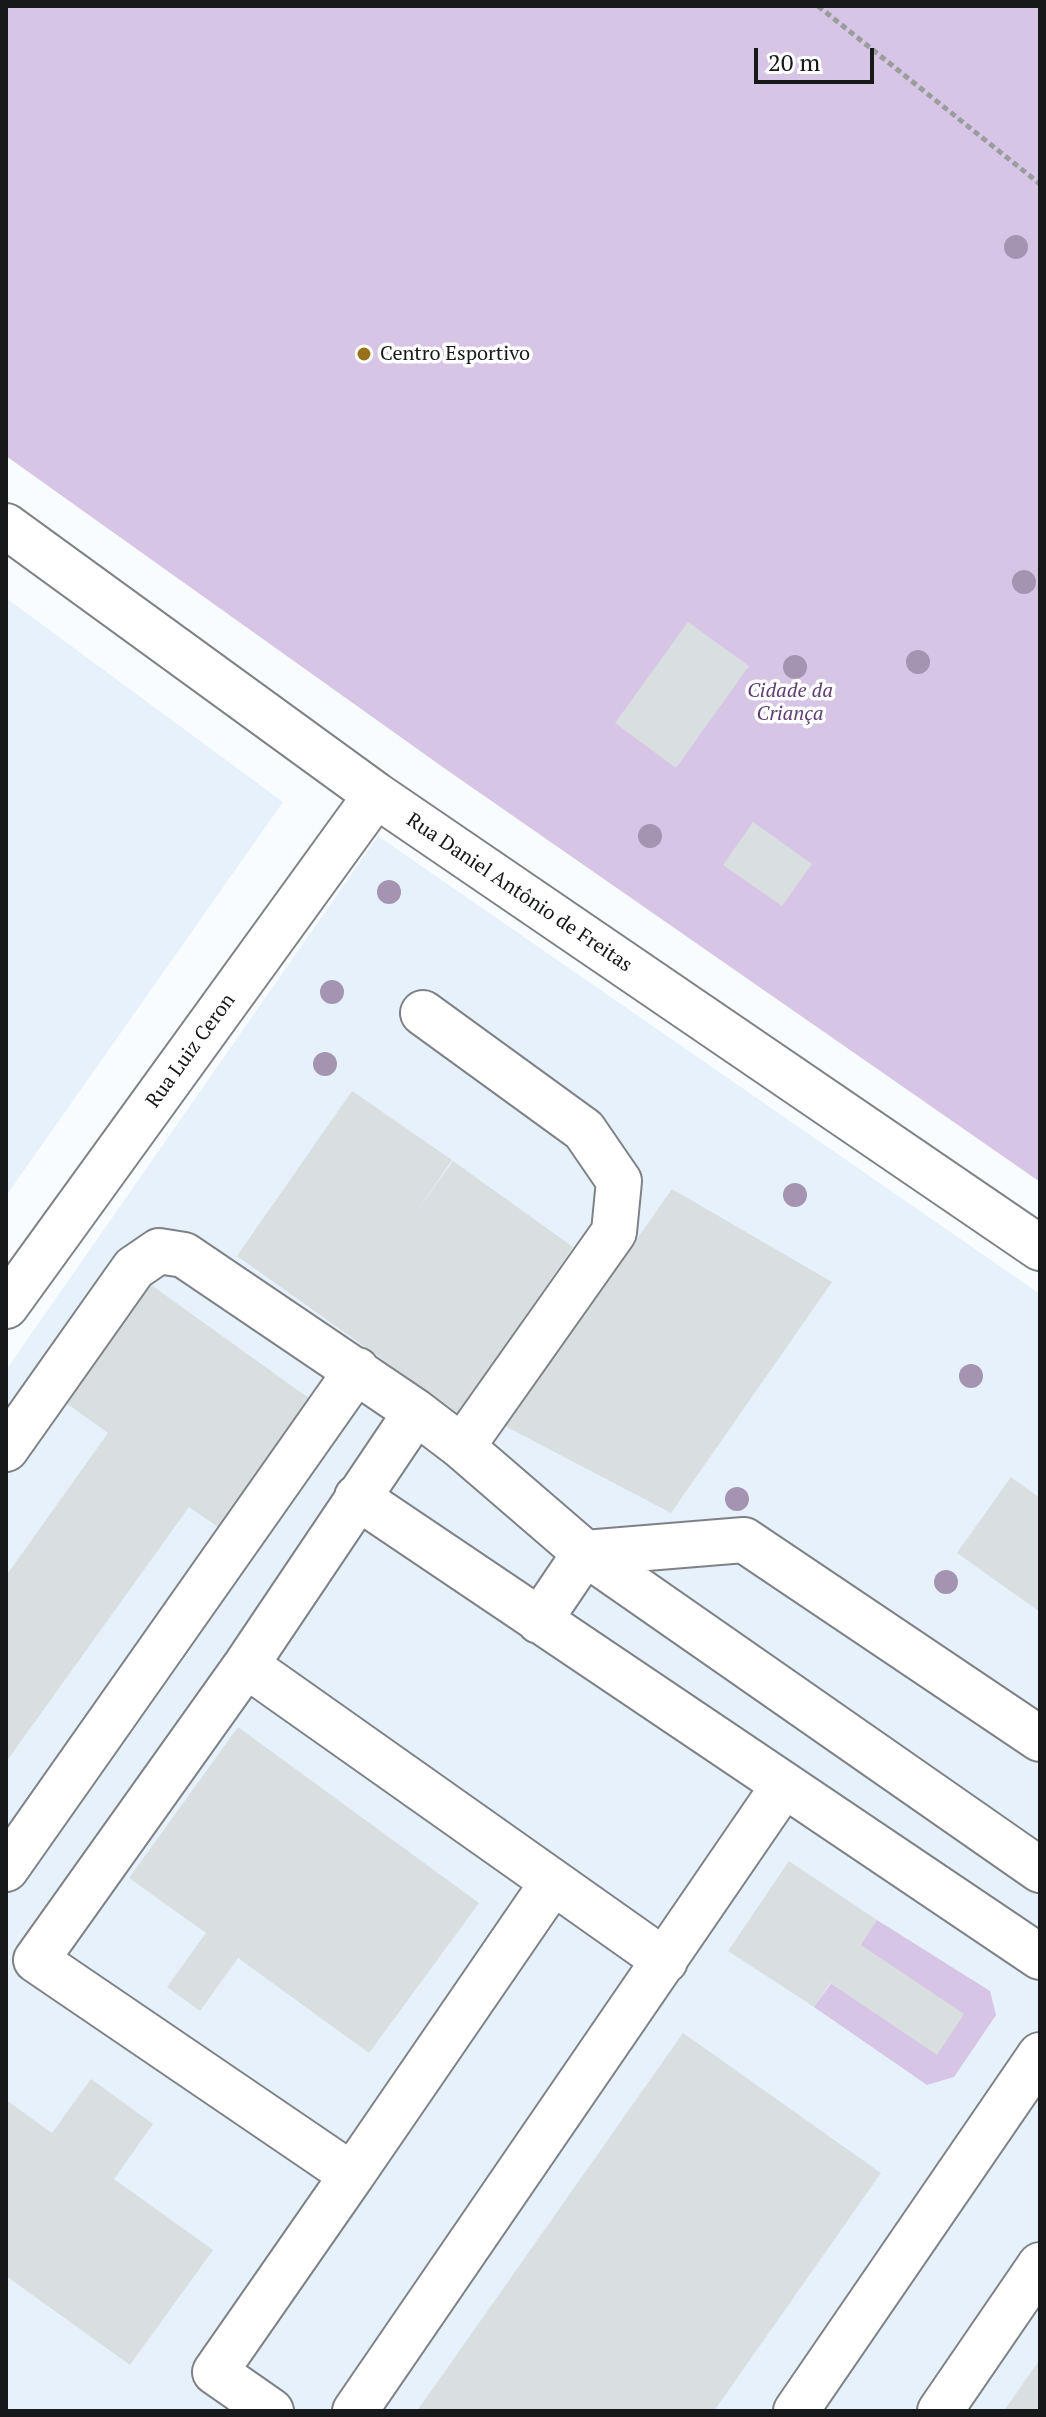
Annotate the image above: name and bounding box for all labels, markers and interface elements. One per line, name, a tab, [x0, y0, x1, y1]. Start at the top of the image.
scale bar	[758, 32, 878, 82]
text: 20 m	[768, 46, 820, 78]
place label: Centro Esportivo	[380, 342, 530, 366]
marker: Centro Esportivo	[355, 345, 373, 363]
park label: Cidade da Criança	[747, 679, 833, 726]
street label: Rua Daniel Antônio de Freitas	[402, 808, 636, 978]
street label: Rua Luiz Ceron	[142, 989, 240, 1113]

